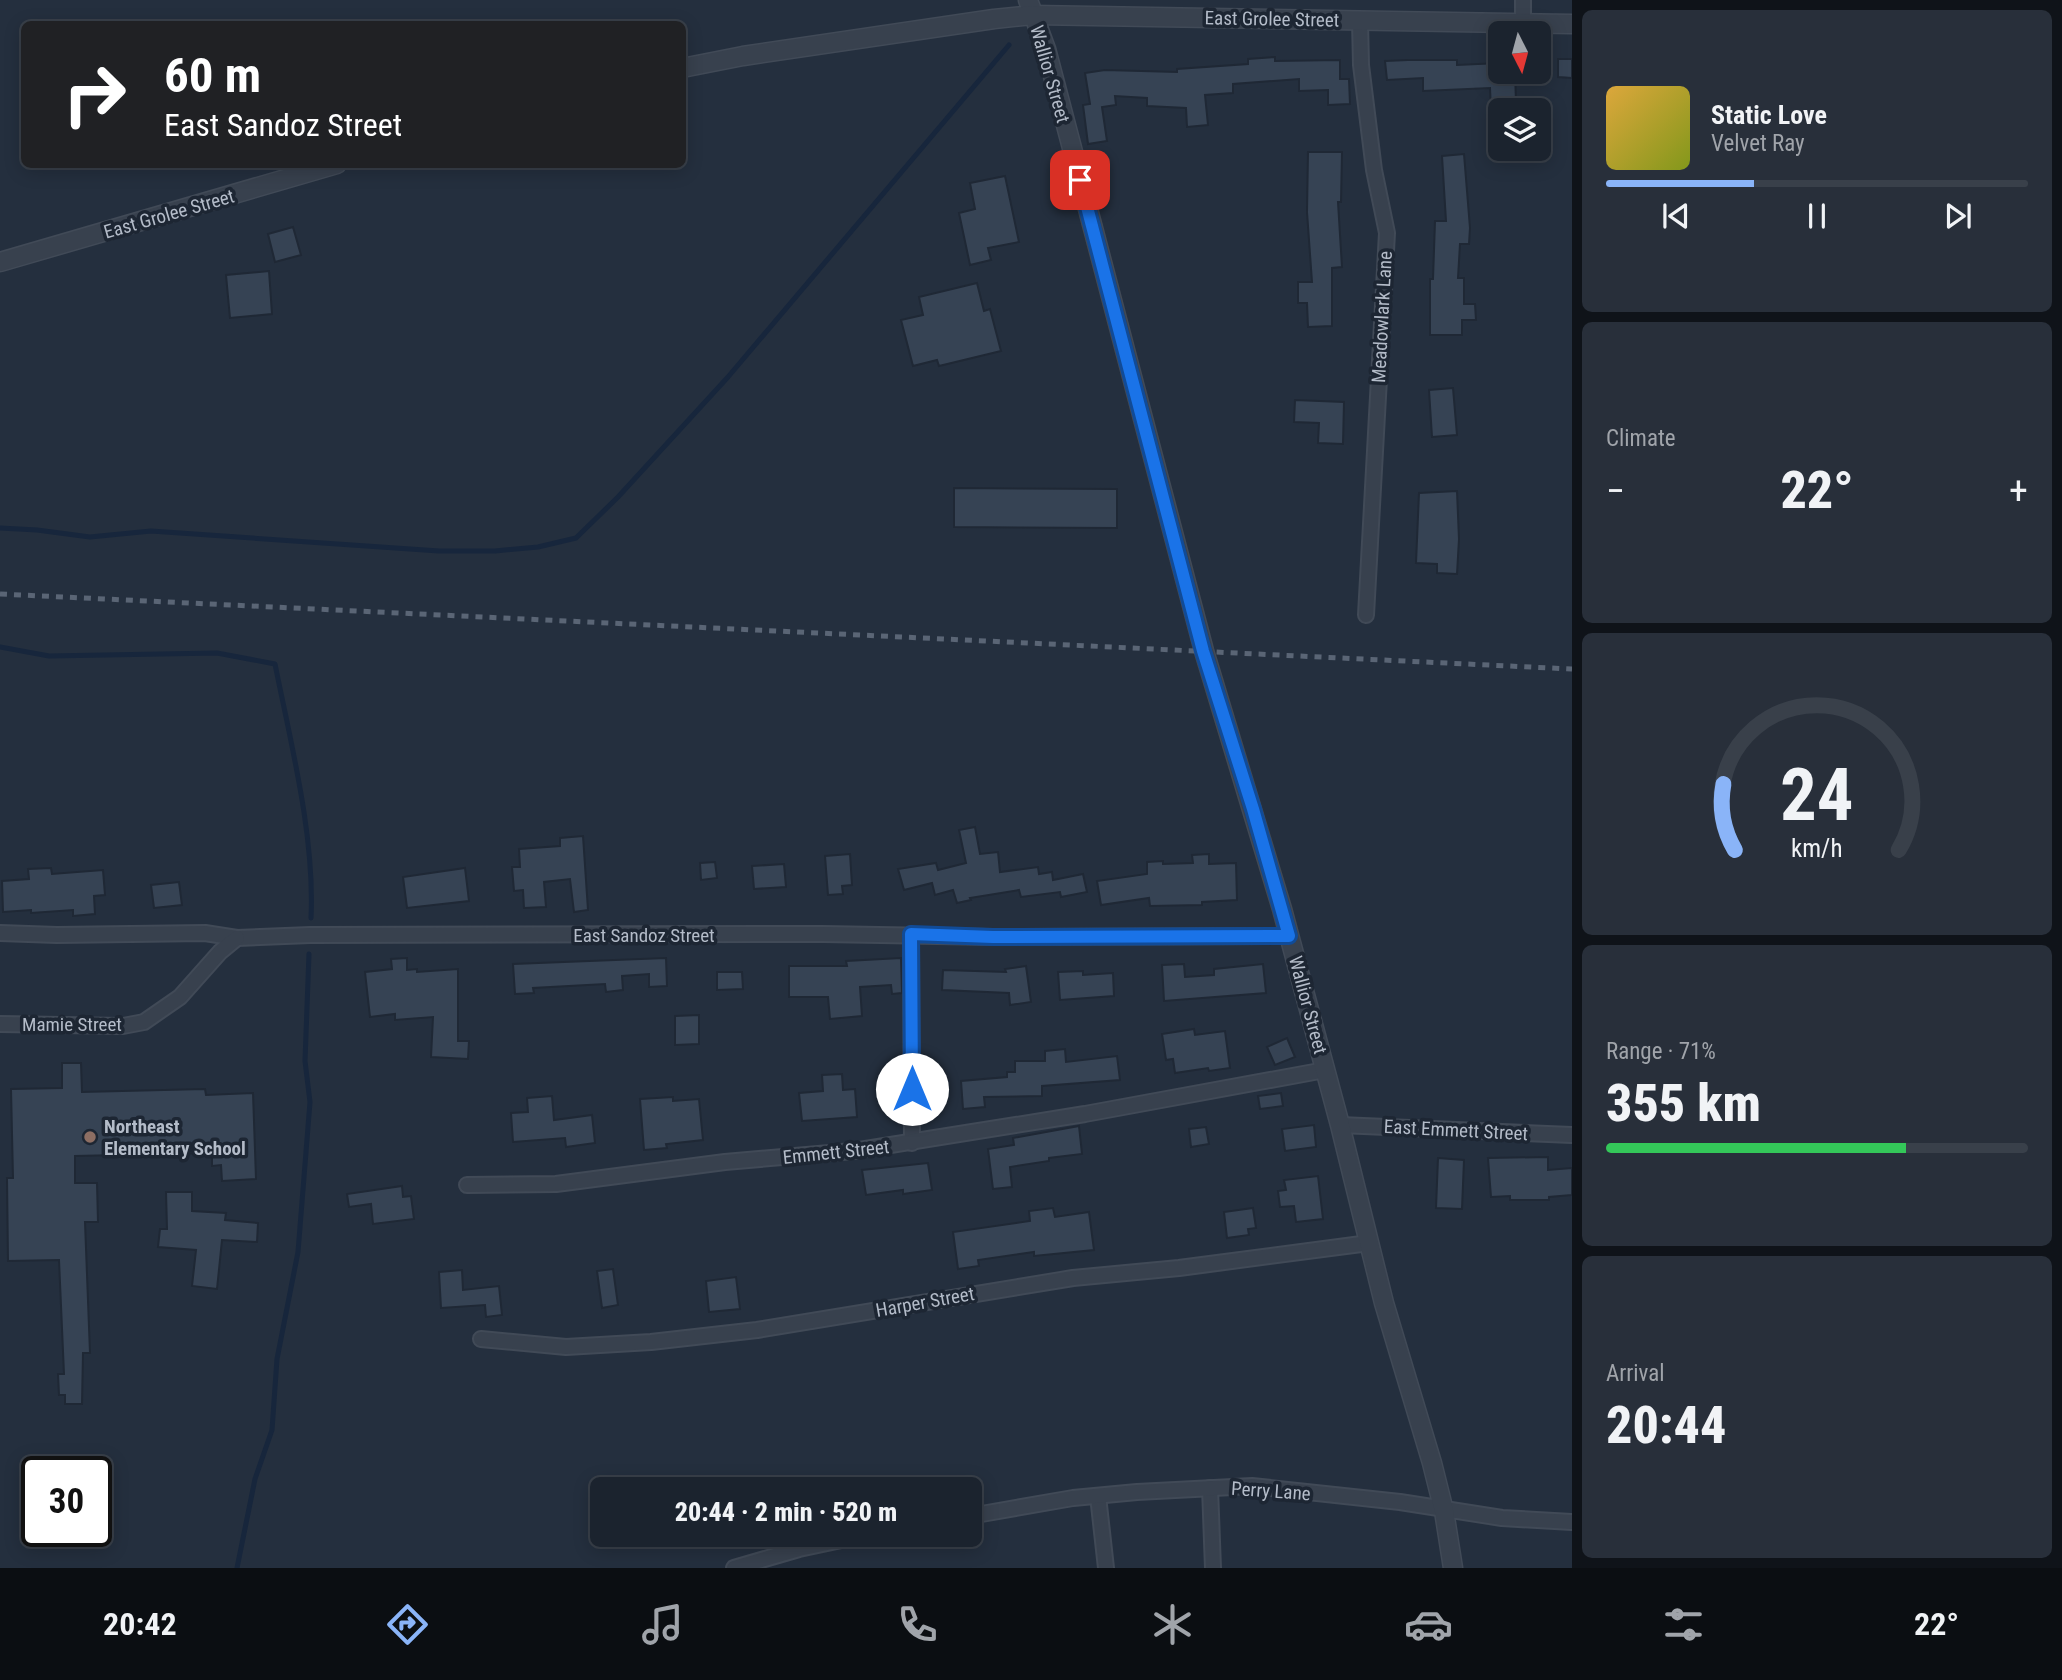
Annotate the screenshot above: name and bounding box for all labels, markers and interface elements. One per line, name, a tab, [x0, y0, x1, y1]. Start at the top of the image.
street label: East Grolee Street	[1204, 6, 1340, 32]
north arrow	[1488, 21, 1550, 84]
map controls	[1488, 21, 1551, 161]
street label: Wallior Street	[1025, 22, 1075, 126]
text: 60 m	[164, 47, 261, 104]
icon: right	[49, 49, 140, 140]
button: layers	[1488, 98, 1551, 161]
text: Static Love	[1711, 100, 1827, 130]
text: East Sandoz Street	[164, 106, 402, 144]
text: Velvet Ray	[1711, 130, 1805, 157]
pin	[1050, 150, 1110, 210]
icon: arrive	[1061, 161, 1099, 199]
street label: East Grolee Street	[101, 184, 237, 244]
icon: previous	[1657, 197, 1695, 235]
icon: pause	[1798, 197, 1836, 235]
icon: next	[1939, 197, 1977, 235]
street label: Meadowlark Lane	[1367, 250, 1397, 384]
text: Climate	[1606, 425, 1676, 452]
text: 22°	[1780, 460, 1854, 521]
text: −	[1606, 469, 1625, 513]
text: +	[2009, 469, 2028, 513]
text: 24	[1780, 752, 1854, 838]
text: km/h	[1791, 834, 1843, 863]
street label: East Sandoz Street	[573, 924, 715, 947]
street label: Wallior Street	[1284, 953, 1332, 1057]
street label: Mamie Street	[22, 1013, 122, 1036]
text: Range · 71%	[1606, 1038, 1716, 1065]
position arrow	[875, 1052, 949, 1126]
text: 355 km	[1606, 1073, 1761, 1134]
place label: Northeast Elementary School	[104, 1115, 246, 1160]
street label: East Emmett Street	[1383, 1115, 1529, 1145]
marker: Northeast Elementary School	[82, 1129, 98, 1145]
street label: Emmett Street	[782, 1135, 890, 1169]
street label: Harper Street	[874, 1282, 976, 1322]
text: Arrival	[1606, 1360, 1665, 1387]
text: 20:44	[1606, 1395, 1726, 1456]
speed limit sign: 30	[21, 1456, 112, 1547]
street label: Perry Lane	[1230, 1477, 1312, 1505]
text: 20:44 · 2 min · 520 m	[675, 1497, 897, 1527]
icon: directions	[383, 1600, 432, 1649]
icon: music	[638, 1600, 687, 1649]
icon: phone	[893, 1600, 942, 1649]
icon: climate	[1148, 1600, 1197, 1649]
icon: car	[1404, 1600, 1453, 1649]
icon: filters	[1659, 1600, 1708, 1649]
text: 20:42	[103, 1605, 177, 1643]
text: 22°	[1914, 1605, 1959, 1643]

